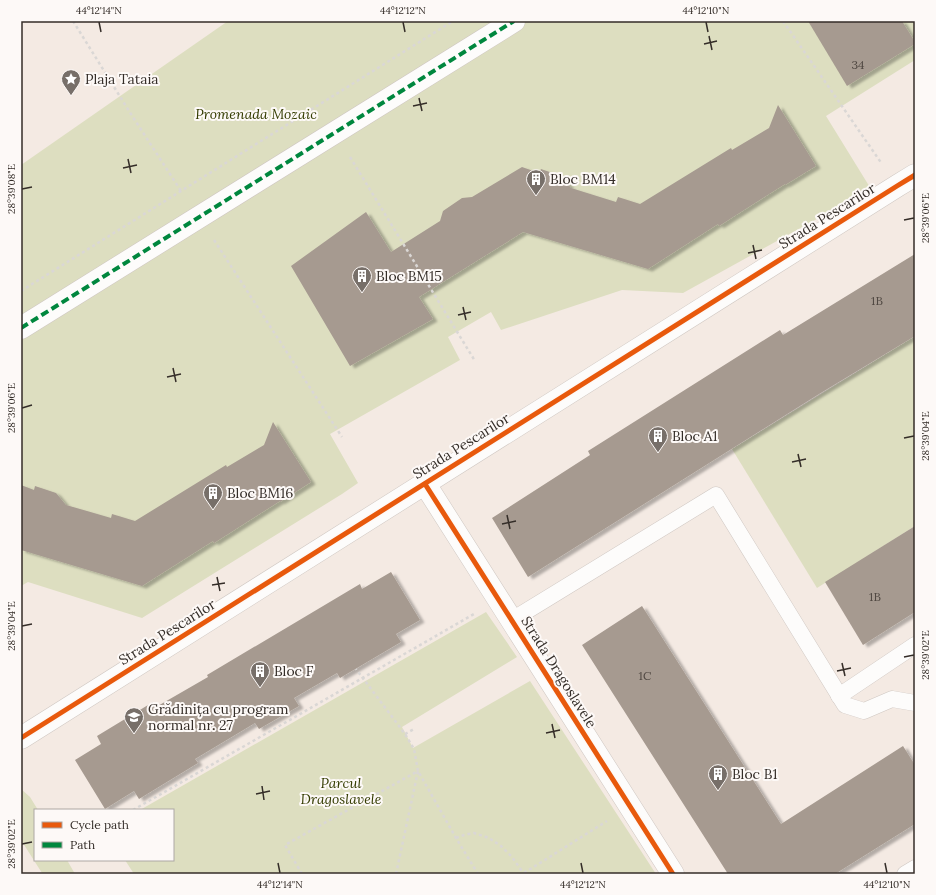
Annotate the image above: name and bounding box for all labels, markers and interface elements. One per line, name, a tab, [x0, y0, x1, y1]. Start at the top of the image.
text: 44°12'14"N	[76, 4, 122, 17]
text: 44°12'12"N	[380, 4, 426, 17]
text: 44°12'10"N	[683, 4, 730, 17]
house number: 34	[851, 57, 865, 72]
place icon: Plaja Tataia	[60, 68, 82, 96]
place label: Plaja Tataia	[85, 70, 159, 88]
park label: Promenada Mozaic	[195, 105, 317, 123]
text: 28°39'08"E	[5, 164, 18, 214]
building icon: Bloc BM14	[525, 168, 547, 196]
place label: Bloc BM14	[550, 170, 616, 188]
street label: Strada Pescarilor	[775, 179, 879, 253]
text: 28°39'06"E	[919, 193, 932, 243]
building icon: Bloc BM15	[351, 265, 373, 293]
place label: Bloc BM15	[376, 267, 442, 285]
house number: 1B	[871, 293, 883, 308]
text: 28°39'06"E	[5, 383, 18, 433]
street label: Strada Pescarilor	[409, 409, 513, 483]
text: 28°39'04"E	[919, 411, 932, 461]
building icon: Bloc A1	[647, 425, 669, 453]
place label: Bloc A1	[672, 427, 718, 445]
building icon: Bloc BM16	[202, 482, 224, 510]
place label: Bloc BM16	[227, 484, 293, 502]
house number: 1B	[869, 589, 881, 604]
street label: Strada Pescarilor	[115, 595, 219, 669]
text: 28°39'04"E	[5, 601, 18, 651]
street label: Strada Dragoslavele	[517, 613, 601, 732]
text: 28°39'02"E	[919, 630, 932, 680]
building icon: Bloc F	[249, 660, 271, 688]
place label: Bloc F	[274, 662, 314, 680]
house number: 1C	[639, 668, 652, 683]
place label: Grădinița cu program normal nr. 27	[148, 700, 289, 734]
school or university icon: Grădinița cu program normal nr. 27	[123, 706, 145, 734]
building icon: Bloc B1	[707, 763, 729, 791]
place label: Bloc B1	[732, 765, 778, 783]
park label: Parcul Dragoslavele	[300, 774, 382, 808]
legend	[34, 809, 174, 861]
text: Cycle path	[70, 817, 129, 832]
text: 28°39'02"E	[5, 819, 18, 869]
text: Path	[70, 837, 95, 852]
text: 44°12'14"N	[257, 878, 303, 891]
text: 44°12'12"N	[560, 878, 606, 891]
text: 44°12'10"N	[864, 878, 911, 891]

